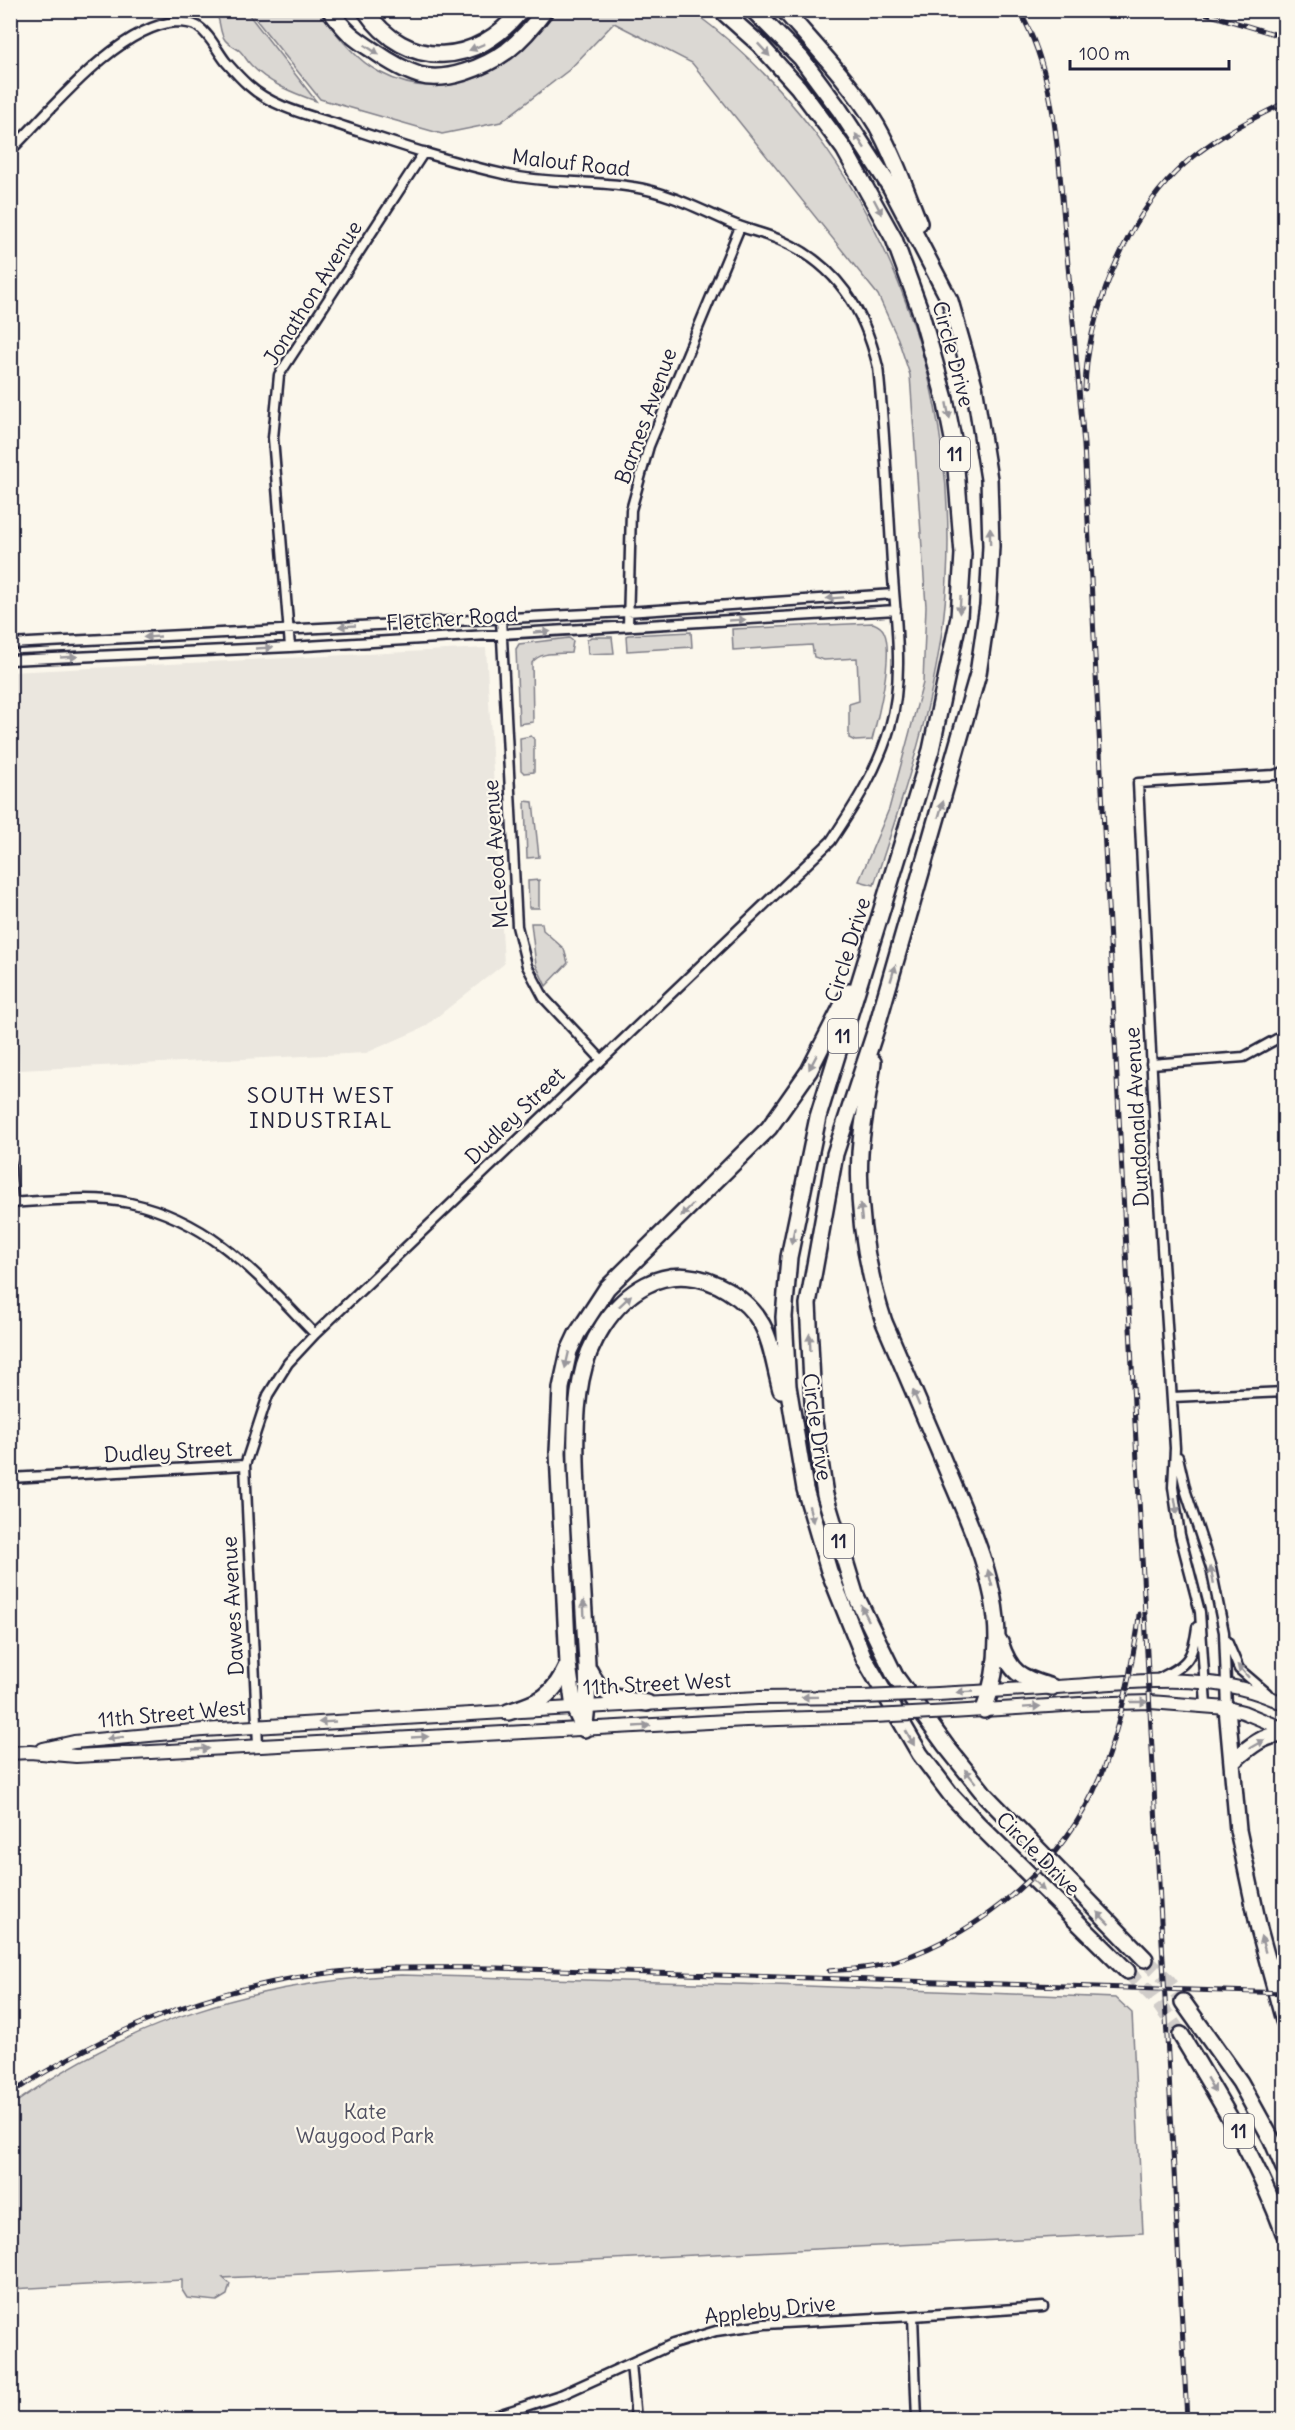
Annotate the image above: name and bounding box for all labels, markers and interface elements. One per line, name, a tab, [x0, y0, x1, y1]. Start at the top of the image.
scale bar	[1070, 33, 1229, 71]
one-way arrow	[467, 42, 485, 52]
one-way arrow	[757, 42, 771, 57]
text: 100 m	[1079, 42, 1130, 65]
one-way arrow	[364, 44, 380, 55]
one-way arrow	[854, 133, 866, 149]
street label: Malouf Road	[511, 143, 632, 182]
one-way arrow	[873, 199, 883, 216]
street label: Jonathon Avenue	[257, 216, 368, 370]
street label: Circle Drive	[926, 298, 981, 410]
street label: Barnes Avenue	[608, 344, 683, 488]
one-way arrow	[944, 402, 953, 421]
road number: 11	[940, 437, 970, 471]
one-way arrow	[985, 527, 995, 546]
one-way arrow	[826, 593, 845, 603]
one-way arrow	[955, 595, 964, 614]
street label: Fletcher Road	[385, 600, 519, 637]
one-way arrow	[727, 615, 746, 624]
one-way arrow	[338, 622, 357, 631]
one-way arrow	[533, 627, 552, 636]
one-way arrow	[143, 632, 162, 641]
one-way arrow	[254, 644, 273, 653]
one-way arrow	[59, 653, 78, 662]
street label: McLeod Avenue	[477, 779, 514, 929]
one-way arrow	[937, 800, 946, 818]
street label: Circle Drive	[819, 894, 876, 1006]
one-way arrow	[889, 964, 898, 982]
road number: 11	[828, 1019, 858, 1053]
street label: Dundonald Avenue	[1118, 1026, 1155, 1208]
one-way arrow	[808, 1054, 818, 1071]
street label: Dudley Street	[459, 1061, 570, 1170]
district label: SOUTH WEST INDUSTRIAL	[247, 1081, 395, 1134]
one-way arrow	[680, 1202, 694, 1216]
one-way arrow	[856, 1203, 866, 1222]
one-way arrow	[788, 1227, 797, 1246]
one-way arrow	[617, 1294, 632, 1308]
one-way arrow	[806, 1332, 815, 1351]
one-way arrow	[562, 1351, 571, 1370]
street label: Circle Drive	[797, 1371, 838, 1482]
one-way arrow	[911, 1388, 921, 1406]
street label: Dudley Street	[103, 1435, 233, 1468]
one-way arrow	[1171, 1497, 1180, 1516]
one-way arrow	[806, 1504, 816, 1523]
road number: 11	[824, 1524, 854, 1558]
street label: Dawes Avenue	[215, 1536, 250, 1676]
one-way arrow	[1207, 1565, 1216, 1584]
one-way arrow	[984, 1569, 994, 1587]
one-way arrow	[579, 1599, 589, 1618]
one-way arrow	[860, 1605, 869, 1622]
one-way arrow	[1236, 1664, 1250, 1679]
street label: 11th Street West	[582, 1666, 732, 1701]
one-way arrow	[955, 1688, 974, 1697]
one-way arrow	[800, 1693, 819, 1702]
street label: 11th Street West	[97, 1694, 247, 1733]
one-way arrow	[1129, 1697, 1148, 1707]
one-way arrow	[1023, 1702, 1042, 1712]
one-way arrow	[317, 1717, 336, 1727]
one-way arrow	[633, 1721, 652, 1730]
one-way arrow	[905, 1730, 916, 1746]
one-way arrow	[410, 1732, 429, 1741]
one-way arrow	[106, 1733, 125, 1743]
one-way arrow	[1249, 1739, 1266, 1749]
one-way arrow	[192, 1744, 211, 1753]
one-way arrow	[964, 1768, 977, 1784]
street label: Circle Drive	[991, 1806, 1086, 1901]
one-way arrow	[1031, 1877, 1045, 1891]
one-way arrow	[1097, 1912, 1111, 1926]
one-way arrow	[1258, 1935, 1268, 1953]
one-way arrow	[1206, 2077, 1217, 2093]
park label: Kate Waygood Park	[296, 2098, 434, 2149]
road number: 11	[1224, 2114, 1254, 2148]
street label: Appleby Drive	[703, 2289, 837, 2330]

